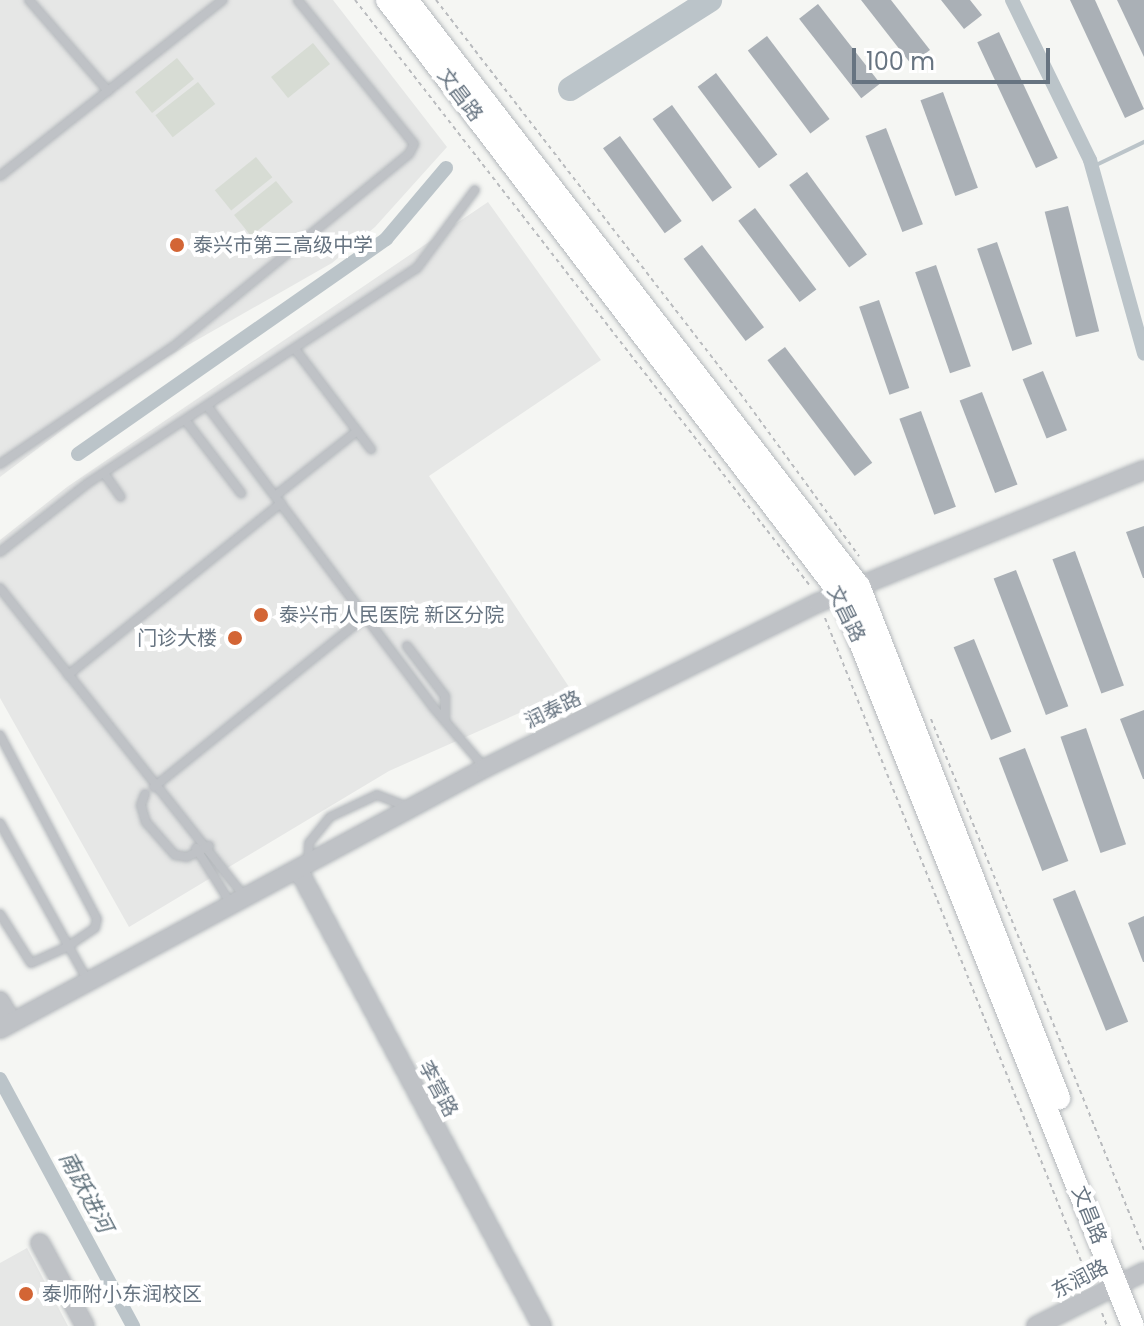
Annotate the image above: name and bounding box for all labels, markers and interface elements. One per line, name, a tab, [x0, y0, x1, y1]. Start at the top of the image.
scale bar	[856, 32, 1054, 82]
text: 100 m	[866, 45, 935, 78]
street label: 文昌路	[432, 64, 488, 126]
place label: 泰兴市第三高级中学	[193, 233, 373, 257]
marker: 泰兴市第三高级中学	[168, 236, 186, 254]
street label: 文昌路	[822, 582, 870, 646]
place label: 泰兴市人民医院 新区分院	[279, 603, 504, 627]
marker: 泰兴市人民医院 新区分院	[250, 604, 272, 626]
place label: 门诊大楼	[137, 626, 217, 650]
marker: 门诊大楼	[224, 627, 246, 649]
street label: 润泰路	[521, 686, 585, 734]
street label: 李营路	[413, 1057, 463, 1121]
water label: 南跃进河	[54, 1147, 118, 1237]
street label: 文昌路	[1067, 1183, 1111, 1247]
street label: 东润路	[1048, 1255, 1112, 1303]
place label: 泰师附小东润校区	[42, 1282, 202, 1306]
marker: 泰师附小东润校区	[17, 1285, 35, 1303]

